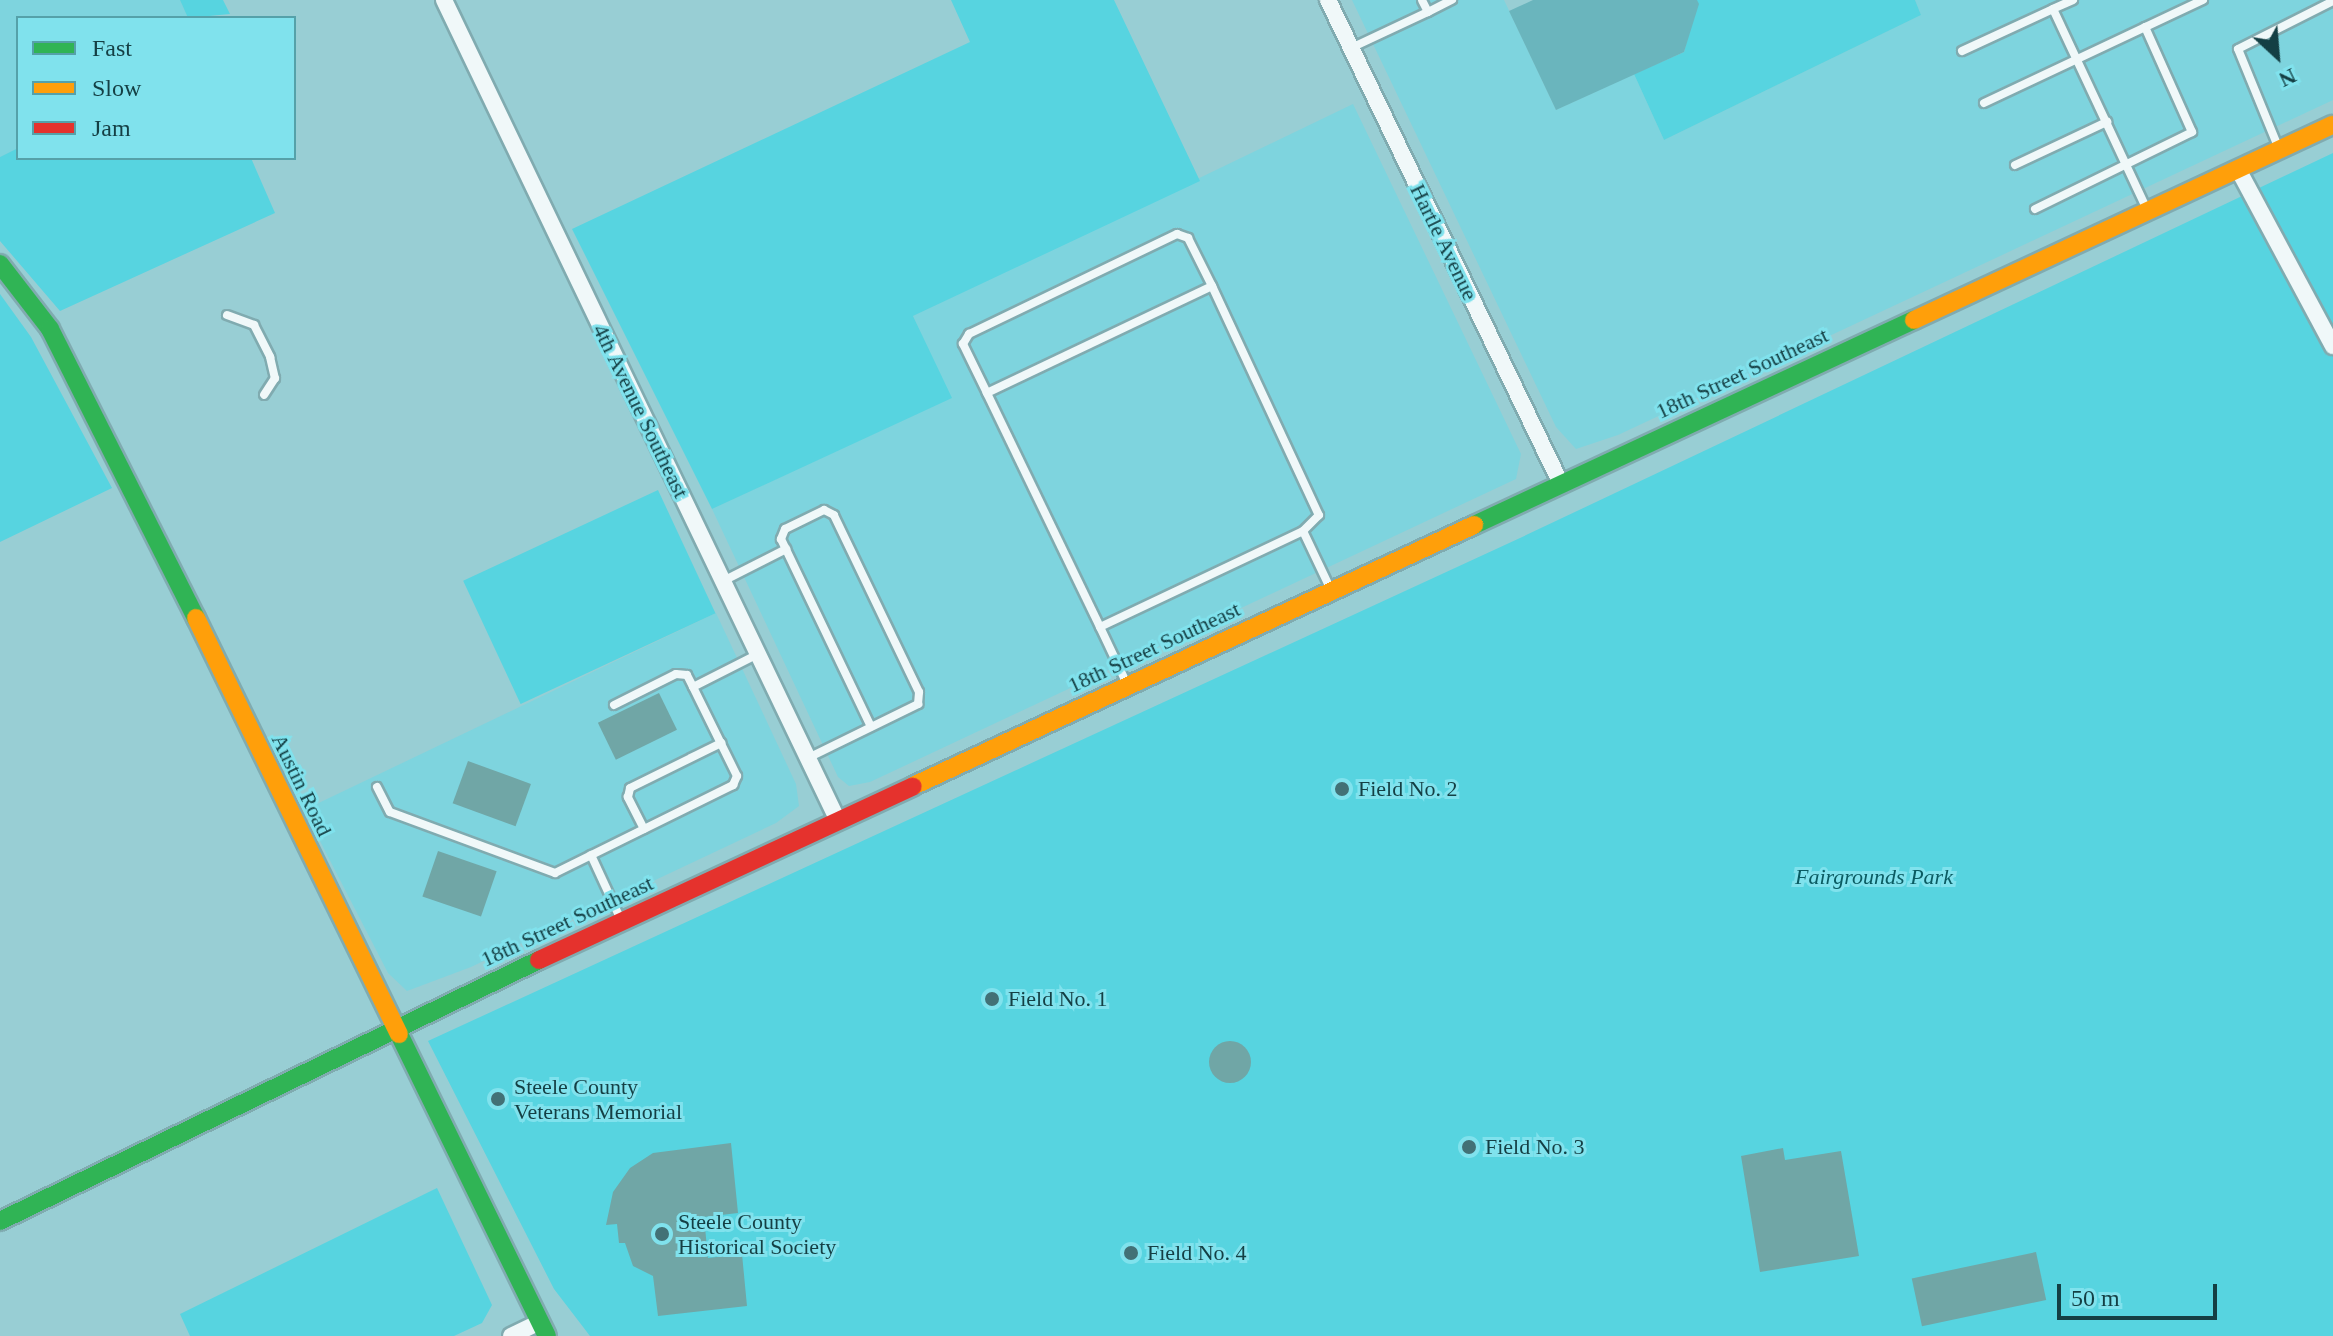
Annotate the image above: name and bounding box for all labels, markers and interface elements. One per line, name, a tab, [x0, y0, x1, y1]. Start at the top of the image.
legend	[16, 16, 296, 160]
north arrow	[2237, 16, 2317, 96]
text: Fast	[92, 35, 132, 61]
text: N	[2275, 63, 2300, 93]
text: Slow	[92, 75, 141, 101]
text: Jam	[92, 115, 131, 141]
street label: Hartle Avenue	[1404, 179, 1484, 305]
street label: 4th Avenue Southeast	[587, 319, 695, 503]
street label: 18th Street Southeast	[1652, 322, 1832, 424]
street label: 18th Street Southeast	[1064, 596, 1244, 698]
street label: Austin Road	[266, 730, 338, 840]
place label: Field No. 2	[1358, 776, 1458, 802]
marker: Field No. 2	[1333, 780, 1351, 798]
park label: Fairgrounds Park	[1795, 864, 1953, 890]
street label: 18th Street Southeast	[477, 870, 657, 972]
place label: Field No. 1	[1008, 986, 1108, 1012]
marker: Field No. 1	[983, 990, 1001, 1008]
place label: Steele County Veterans Memorial	[514, 1073, 682, 1124]
marker: Steele County Veterans Memorial	[489, 1090, 507, 1108]
place label: Field No. 3	[1485, 1134, 1585, 1160]
marker: Field No. 3	[1460, 1138, 1478, 1156]
place label: Steele County Historical Society	[678, 1208, 836, 1260]
marker: Steele County Historical Society	[653, 1225, 671, 1243]
place label: Field No. 4	[1147, 1240, 1247, 1266]
marker: Field No. 4	[1122, 1244, 1140, 1262]
scale bar	[2061, 1268, 2221, 1318]
text: 50 m	[2071, 1285, 2120, 1311]

